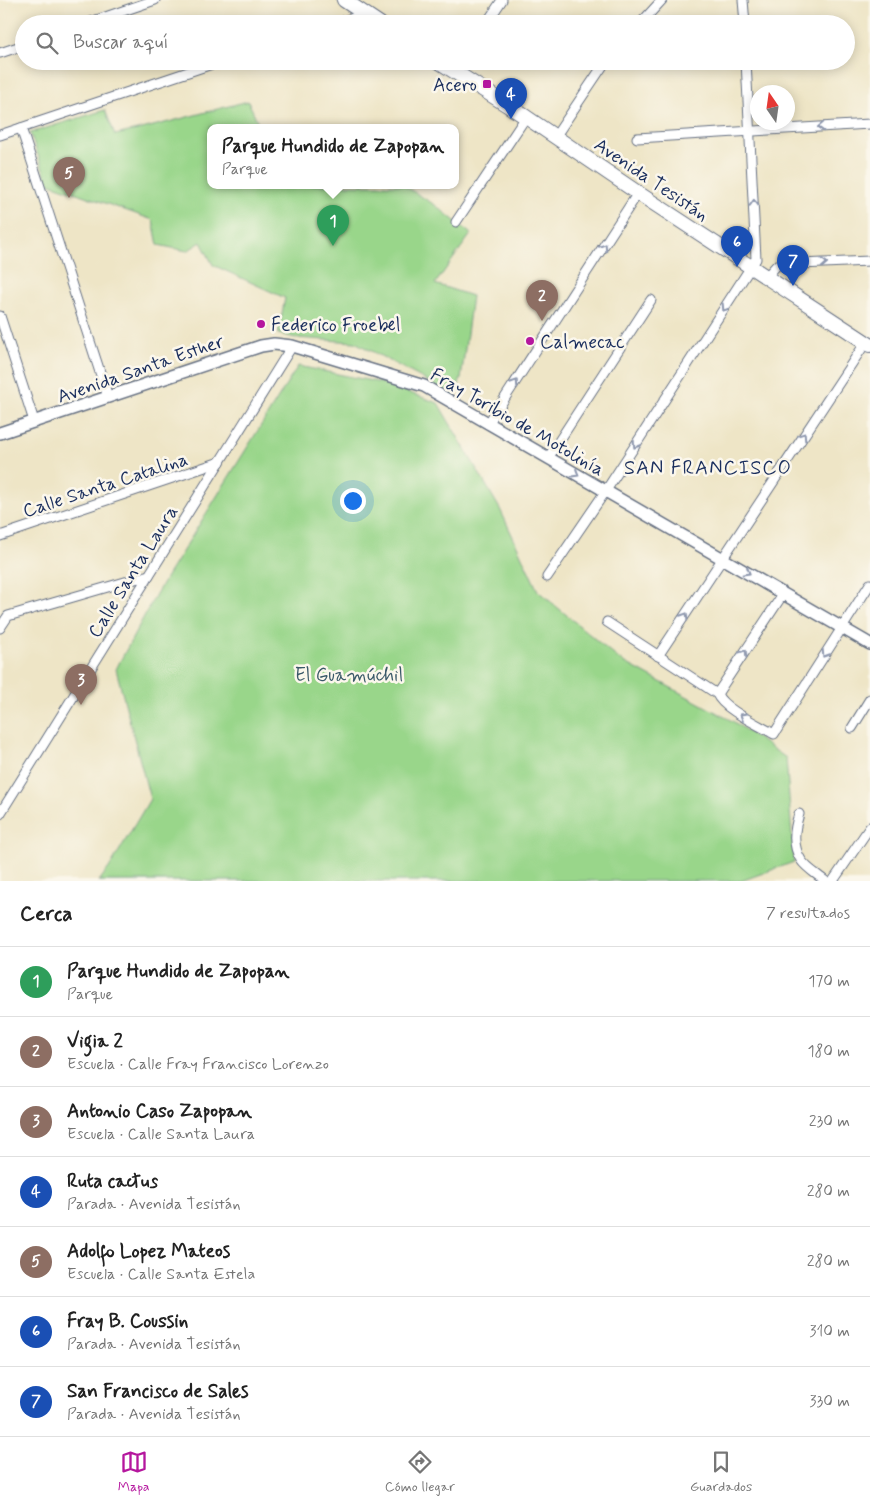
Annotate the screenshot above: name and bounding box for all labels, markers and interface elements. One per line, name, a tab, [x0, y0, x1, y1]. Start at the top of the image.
search box	[15, 15, 855, 70]
icon: search	[33, 29, 61, 57]
text: Buscar aquí	[73, 30, 168, 55]
place label: Acero	[433, 73, 477, 98]
marker: Acero	[481, 78, 493, 90]
pin: 4	[495, 78, 527, 119]
north arrow	[750, 85, 795, 130]
one-way arrow	[817, 121, 825, 132]
popup	[207, 124, 459, 189]
street label: Avenida Tesistán	[589, 133, 713, 228]
text: Parque Hundido de Zapopan	[222, 134, 444, 159]
pin: 5	[53, 157, 85, 198]
text: Parque	[222, 159, 268, 180]
one-way arrow	[748, 199, 759, 207]
pin: 1	[317, 205, 349, 246]
pin: 6	[721, 226, 753, 267]
one-way arrow	[598, 243, 607, 253]
pin: 7	[777, 245, 809, 286]
one-way arrow	[820, 258, 828, 269]
pin: 2	[526, 280, 558, 321]
one-way arrow	[721, 303, 731, 312]
place label: Federico Froebel	[271, 313, 400, 338]
marker: Federico Froebel	[255, 318, 267, 330]
street label: Avenida Santa Esther	[54, 329, 227, 410]
place label: Calmecac	[540, 330, 625, 355]
marker: Calmecac	[524, 335, 536, 347]
street label: Fray Toribio de Motolinía	[426, 362, 609, 482]
one-way arrow	[509, 379, 518, 389]
one-way arrow	[797, 433, 806, 442]
one-way arrow	[633, 439, 642, 448]
street label: Calle Santa Catalina	[20, 447, 191, 524]
district label: SAN FRANCISCO	[624, 455, 792, 482]
one-way arrow	[571, 468, 580, 478]
your location	[340, 488, 366, 514]
street label: Calle Santa Laura	[83, 501, 184, 643]
one-way arrow	[742, 566, 751, 576]
one-way arrow	[679, 612, 688, 621]
one-way arrow	[738, 649, 747, 659]
one-way arrow	[822, 649, 831, 658]
park label: El Guamúchil	[295, 663, 403, 688]
pin: 3	[65, 664, 97, 705]
one-way arrow	[740, 712, 749, 722]
text: Cerca	[20, 900, 73, 928]
text: 7 resultados	[766, 903, 850, 924]
text: Parque Hundido de Zapopan	[67, 959, 289, 984]
text: 1	[32, 971, 40, 992]
text: 170 m	[808, 971, 850, 992]
text: Parque	[67, 984, 113, 1005]
text: Vigia 2	[67, 1029, 123, 1054]
text: 2	[32, 1041, 40, 1062]
text: 180 m	[807, 1041, 850, 1062]
text: Escuela · Calle Fray Francisco Lorenzo	[67, 1054, 329, 1075]
text: Antonio Caso Zapopan	[67, 1099, 252, 1124]
text: 3	[32, 1111, 40, 1132]
text: 230 m	[809, 1111, 850, 1132]
text: Escuela · Calle Santa Laura	[67, 1124, 255, 1145]
text: Ruta cactus	[67, 1169, 158, 1194]
text: 4	[31, 1181, 41, 1202]
text: 280 m	[807, 1181, 850, 1202]
text: Parada · Avenida Tesistán	[67, 1194, 241, 1215]
text: Adolfo Lopez Mateos	[67, 1239, 230, 1264]
text: 5	[31, 1251, 41, 1272]
text: 280 m	[807, 1251, 850, 1272]
text: Escuela · Calle Santa Estela	[67, 1264, 255, 1285]
text: Fray B. Coussin	[67, 1309, 188, 1334]
text: 6	[32, 1321, 40, 1342]
text: 310 m	[809, 1321, 850, 1342]
text: Parada · Avenida Tesistán	[67, 1334, 241, 1355]
text: San Francisco de Sales	[67, 1379, 249, 1404]
text: 7	[31, 1391, 41, 1412]
text: 330 m	[809, 1391, 850, 1412]
text: Parada · Avenida Tesistán	[67, 1404, 241, 1425]
tab: Mapa	[118, 1448, 150, 1496]
tab: Cómo llegar	[385, 1448, 455, 1496]
tab: Guardados	[690, 1448, 752, 1496]

